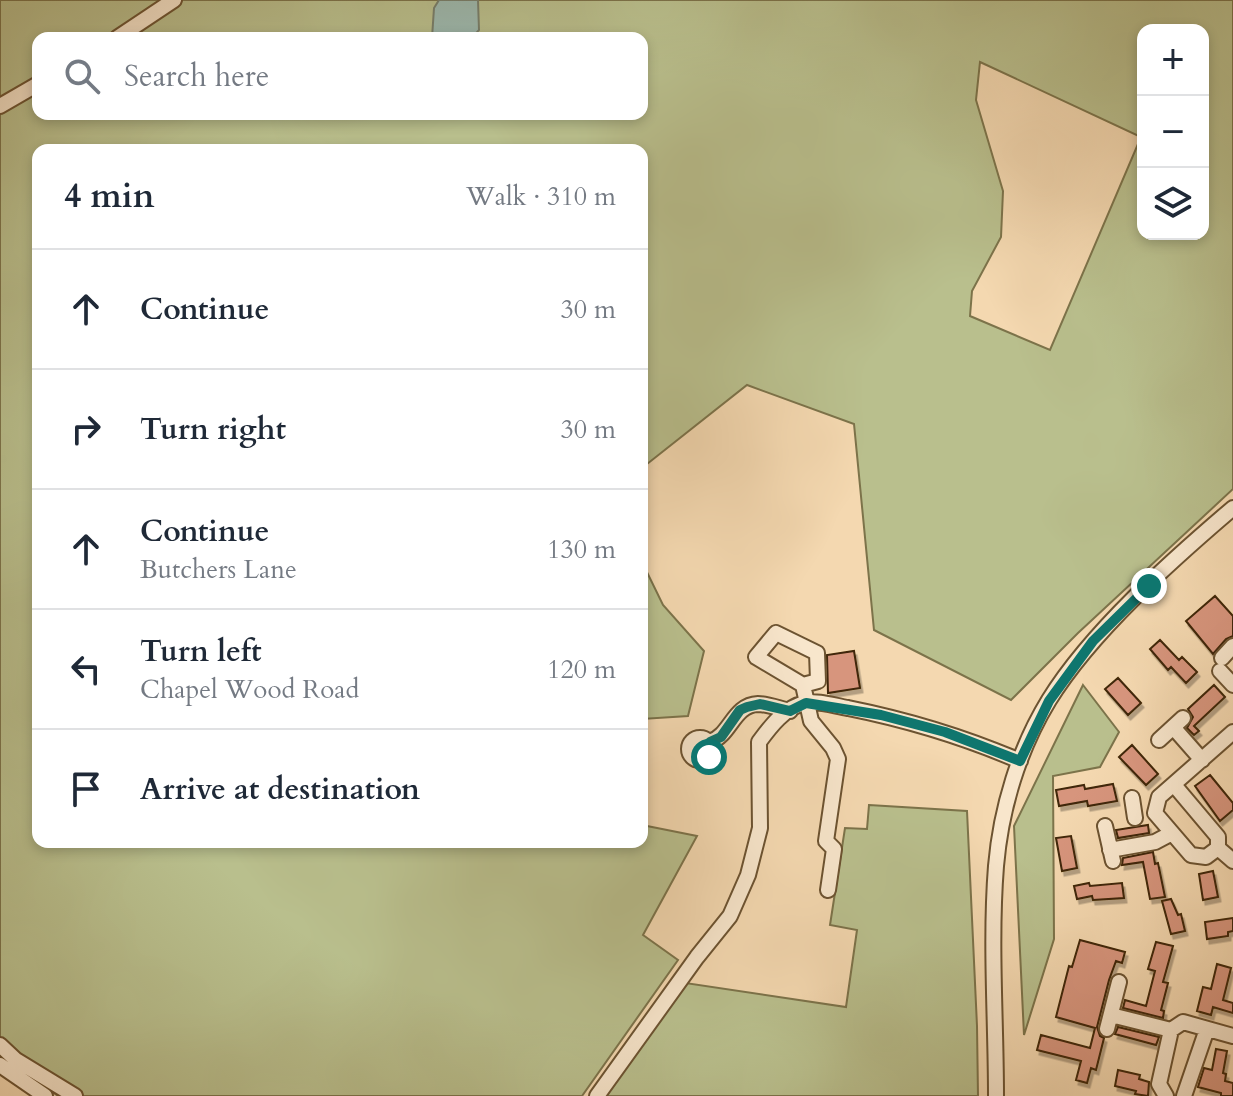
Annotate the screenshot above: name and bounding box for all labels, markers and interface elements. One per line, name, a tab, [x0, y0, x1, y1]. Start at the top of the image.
map controls	[1137, 24, 1209, 240]
button: +	[1137, 24, 1209, 96]
search box	[32, 32, 648, 120]
icon: search	[60, 54, 104, 98]
text: Search here	[124, 56, 269, 97]
button: −	[1137, 96, 1209, 168]
button: layers	[1137, 168, 1209, 240]
text: 4 min	[64, 173, 155, 219]
text: Walk · 310 m	[466, 179, 616, 214]
icon: ahead	[64, 287, 108, 331]
text: Continue	[140, 289, 269, 330]
text: 30 m	[560, 292, 616, 327]
icon: right	[64, 407, 108, 451]
text: Turn right	[140, 409, 286, 450]
text: 30 m	[560, 412, 616, 447]
text: Continue	[140, 511, 269, 552]
icon: ahead	[64, 527, 108, 571]
text: 130 m	[547, 532, 616, 567]
text: Butchers Lane	[140, 552, 297, 587]
route end	[1131, 568, 1167, 604]
text: Turn left	[140, 631, 262, 672]
icon: left	[64, 647, 108, 691]
text: 120 m	[547, 652, 616, 687]
text: Chapel Wood Road	[140, 672, 359, 707]
route start	[691, 739, 727, 775]
icon: arrive	[64, 767, 108, 811]
text: Arrive at destination	[140, 769, 420, 810]

